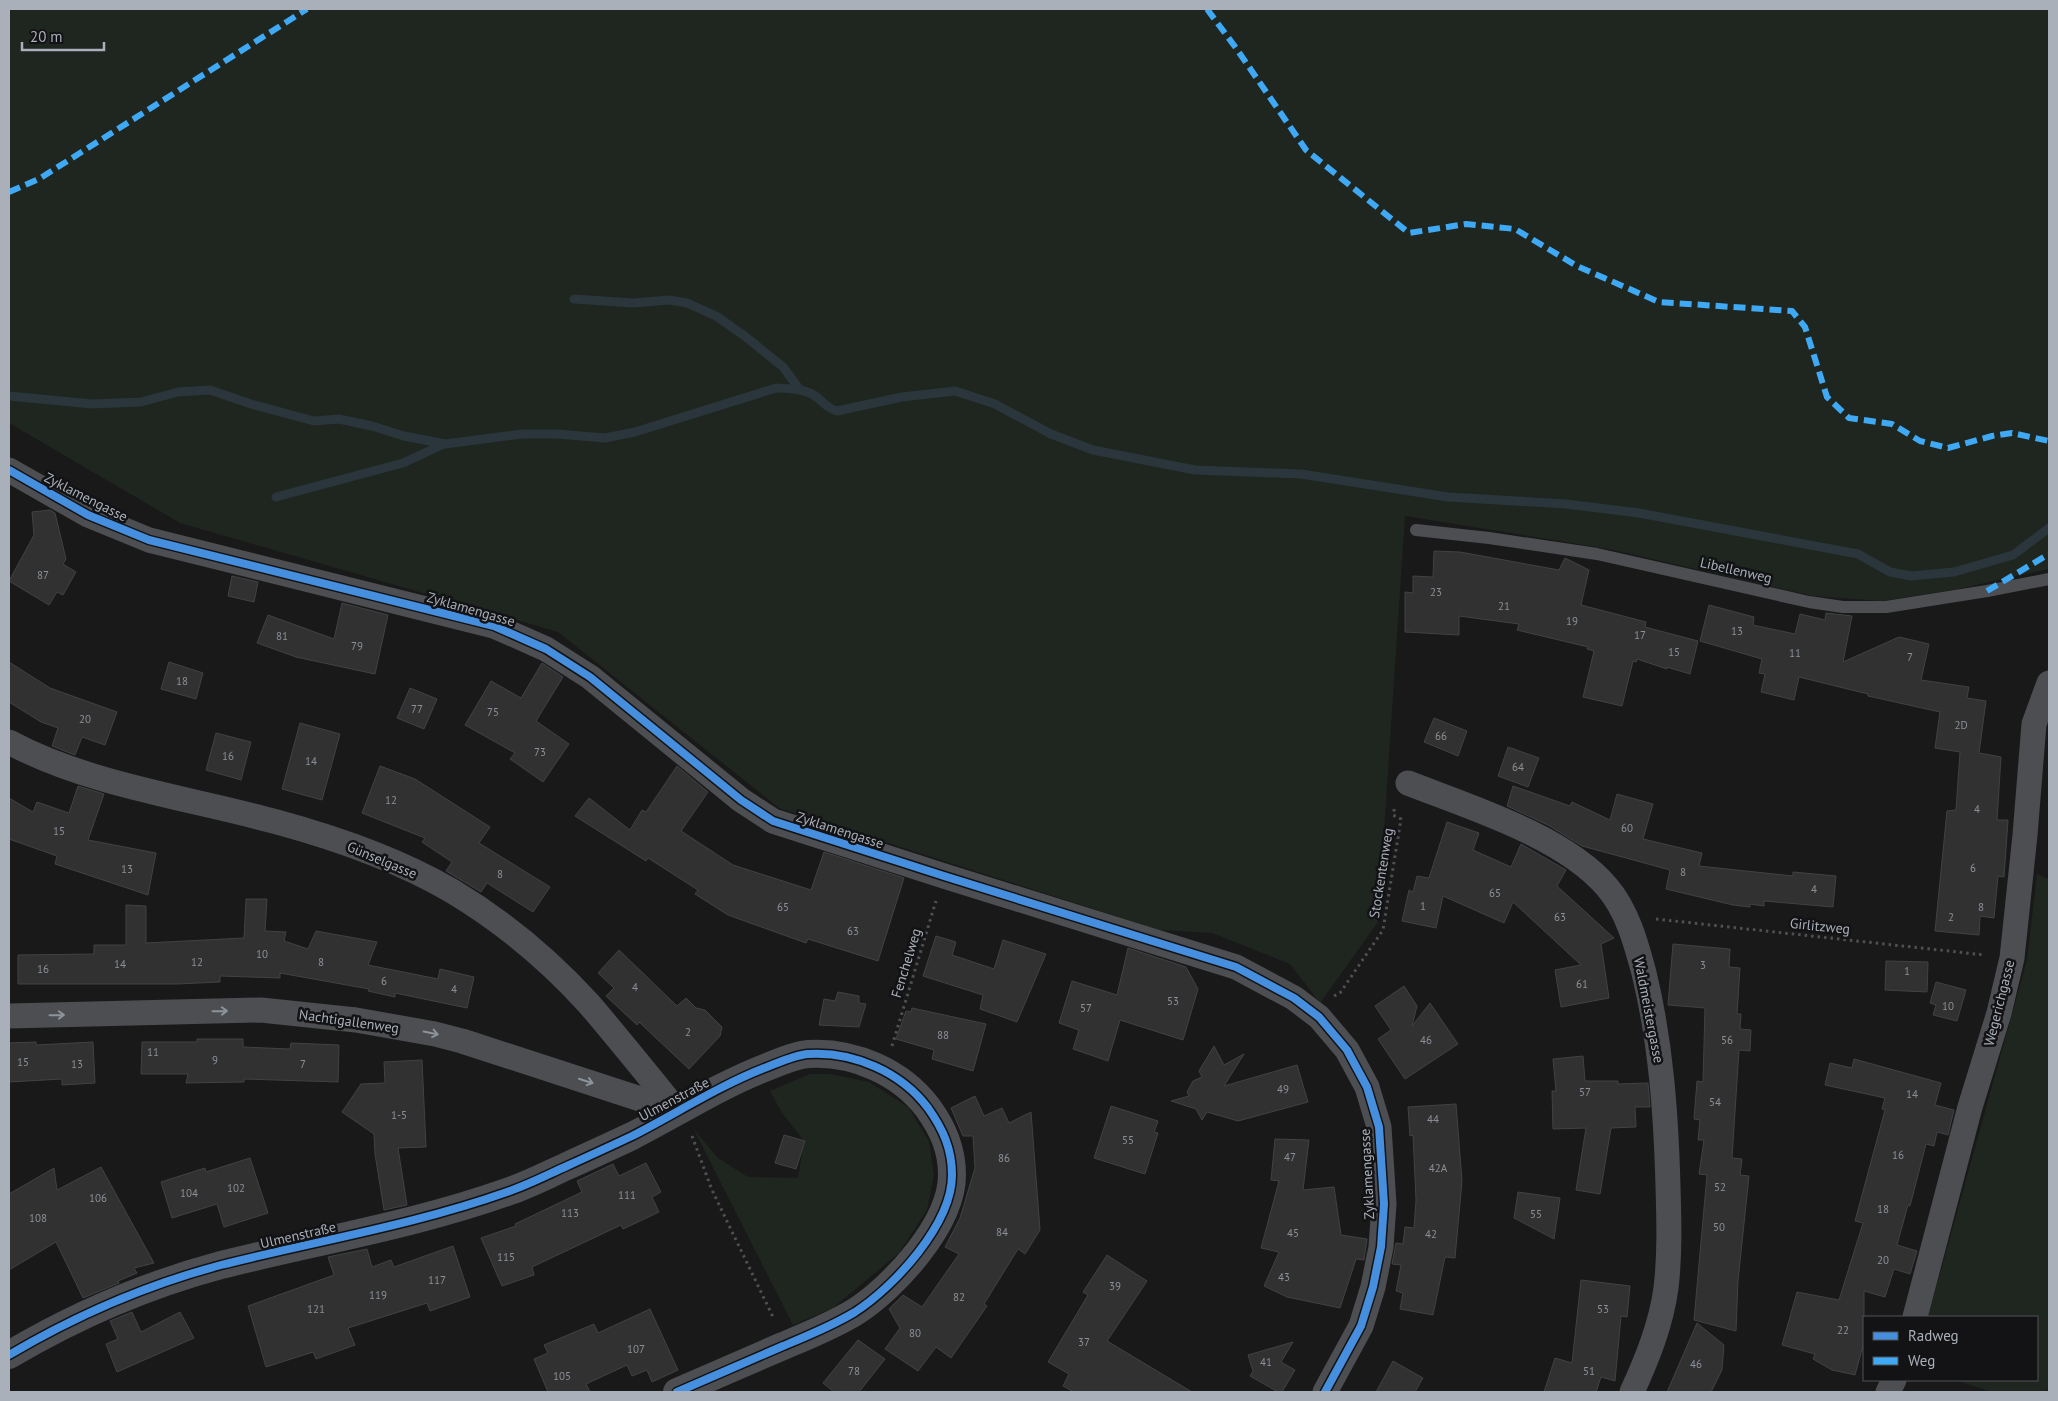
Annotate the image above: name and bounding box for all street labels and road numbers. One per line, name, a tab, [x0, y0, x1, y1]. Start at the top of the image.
street label: Zyklamengasse	[41, 468, 131, 526]
street label: Libellenweg	[1698, 553, 1774, 587]
street label: Zyklamengasse	[425, 588, 517, 630]
street label: Zyklamengasse	[794, 807, 886, 853]
street label: Stockentenweg	[1365, 827, 1397, 919]
street label: Günselgasse	[344, 837, 420, 883]
street label: Girlitzweg	[1789, 914, 1851, 938]
street label: Fenchelweg	[887, 926, 925, 1000]
street label: Waldmeistergasse	[1630, 955, 1668, 1065]
street label: Wegerichgasse	[1980, 958, 2018, 1048]
street label: Nachtigallenweg	[298, 1005, 400, 1037]
street label: Ulmenstraße	[636, 1073, 712, 1125]
street label: Zyklamengasse	[1356, 1128, 1378, 1220]
street label: Ulmenstraße	[258, 1218, 338, 1252]

